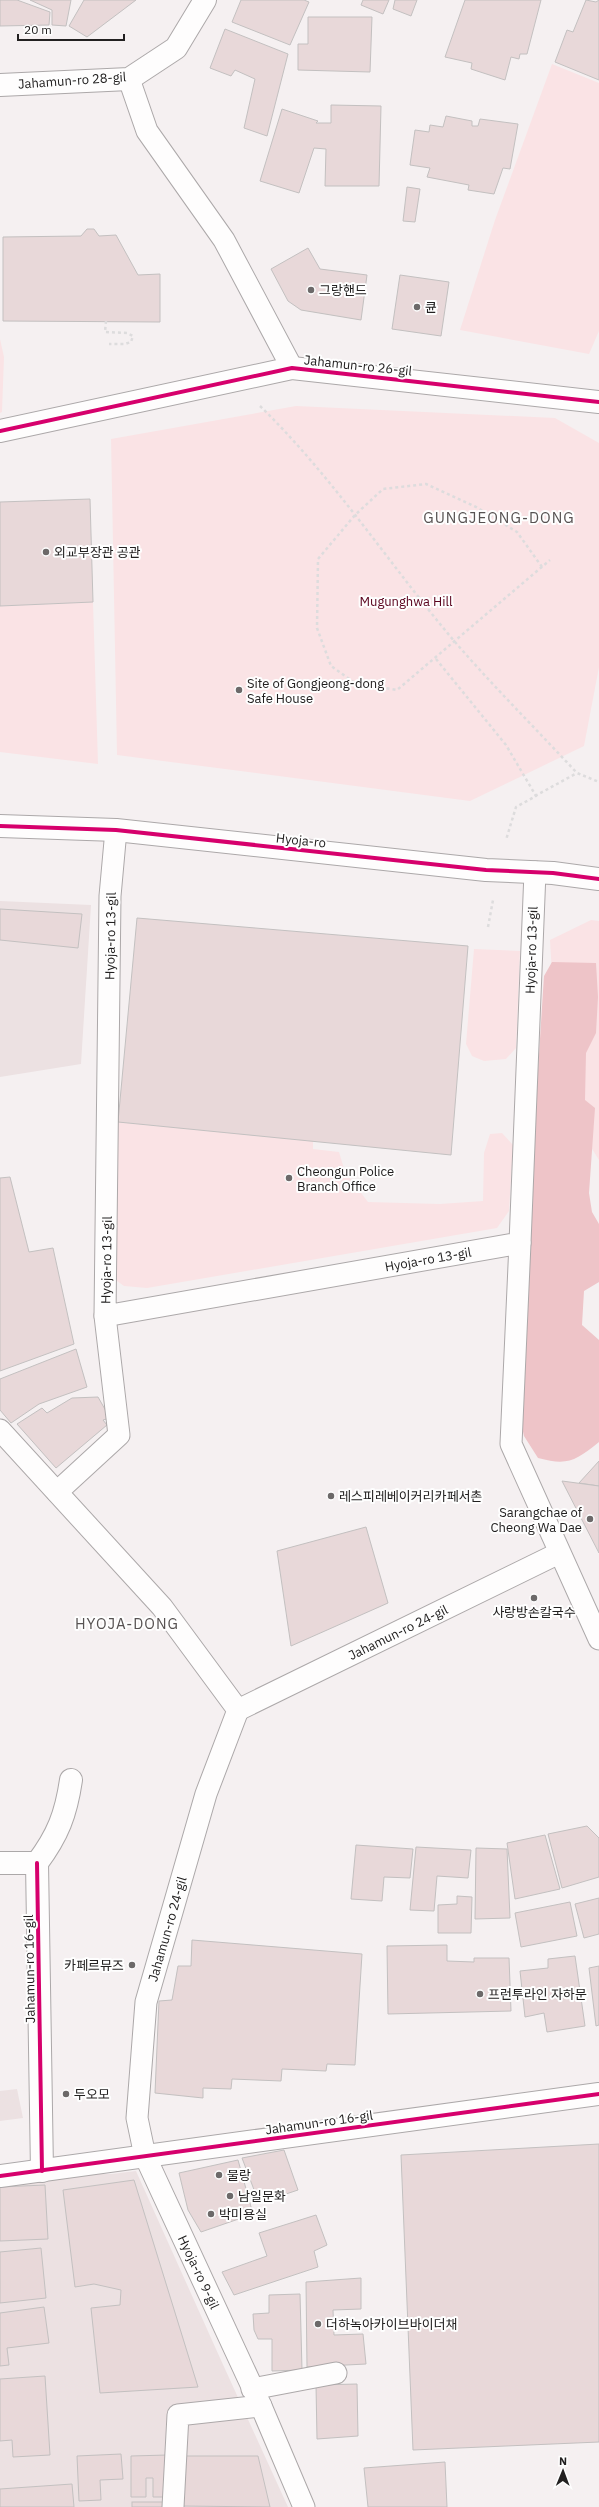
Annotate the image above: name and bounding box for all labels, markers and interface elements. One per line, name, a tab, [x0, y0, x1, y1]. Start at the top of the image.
scale bar	[18, 16, 124, 42]
text: 20 m	[24, 22, 52, 37]
street label: Jahamun-ro 28-gil	[17, 68, 127, 93]
place label: 그랑핸드	[319, 282, 367, 299]
marker: 그랑핸드	[306, 285, 316, 295]
place label: 큔	[425, 299, 437, 316]
marker: 큔	[412, 302, 422, 312]
street label: Jahamun-ro 26-gil	[303, 351, 413, 380]
district label: GUNGJEONG-DONG	[423, 508, 575, 527]
place label: 외교부장관 공관	[54, 544, 141, 561]
marker: 외교부장관 공관	[41, 547, 51, 557]
park label: Mugunghwa Hill	[359, 593, 453, 610]
place label: Site of Gongjeong-dong Safe House	[247, 675, 384, 707]
marker: Site of Gongjeong-dong Safe House	[234, 685, 244, 695]
street label: Hyoja-ro	[275, 829, 327, 852]
street label: Hyoja-ro 13-gil	[101, 892, 120, 980]
street label: Hyoja-ro 13-gil	[521, 905, 542, 994]
place label: Cheongun Police Branch Office	[297, 1163, 394, 1195]
marker: Cheongun Police Branch Office	[284, 1173, 294, 1183]
street label: Hyoja-ro 13-gil	[97, 1216, 116, 1304]
street label: Hyoja-ro 13-gil	[383, 1243, 473, 1275]
place label: 레스피레베이커리카페서촌	[339, 1488, 483, 1505]
marker: 레스피레베이커리카페서촌	[326, 1491, 336, 1501]
place label: Sarangchae of Cheong Wa Dae	[491, 1504, 582, 1536]
marker: Sarangchae of Cheong Wa Dae	[585, 1514, 595, 1524]
marker: 사랑방손칼국수	[529, 1593, 539, 1603]
street label: Jahamun-ro 24-gil	[346, 1601, 451, 1664]
place label: 사랑방손칼국수	[492, 1604, 576, 1621]
district label: HYOJA-DONG	[75, 1614, 179, 1633]
street label: Jahamun-ro 24-gil	[144, 1874, 191, 1984]
street label: Jahamun-ro 16-gil	[20, 1914, 39, 2023]
place label: 카페르뮤즈	[64, 1957, 124, 1974]
marker: 카페르뮤즈	[127, 1960, 137, 1970]
place label: 프런투라인 자하문	[488, 1986, 587, 2003]
marker: 프런투라인 자하문	[475, 1989, 485, 1999]
place label: 두오모	[74, 2086, 110, 2103]
marker: 두오모	[61, 2089, 71, 2099]
street label: Jahamun-ro 16-gil	[264, 2106, 375, 2138]
place label: 물랑	[227, 2167, 251, 2184]
marker: 물랑	[214, 2170, 224, 2180]
place label: 남일문화	[238, 2188, 286, 2205]
marker: 남일문화	[225, 2191, 235, 2201]
place label: 박미용실	[219, 2206, 267, 2223]
marker: 박미용실	[206, 2209, 216, 2219]
street label: Hyoja-ro 9-gil	[174, 2232, 223, 2312]
place label: 더하녹아카이브바이더채	[326, 2316, 458, 2333]
marker: 더하녹아카이브바이더채	[313, 2319, 323, 2329]
north arrow	[543, 2451, 583, 2491]
text: N	[559, 2454, 567, 2468]

